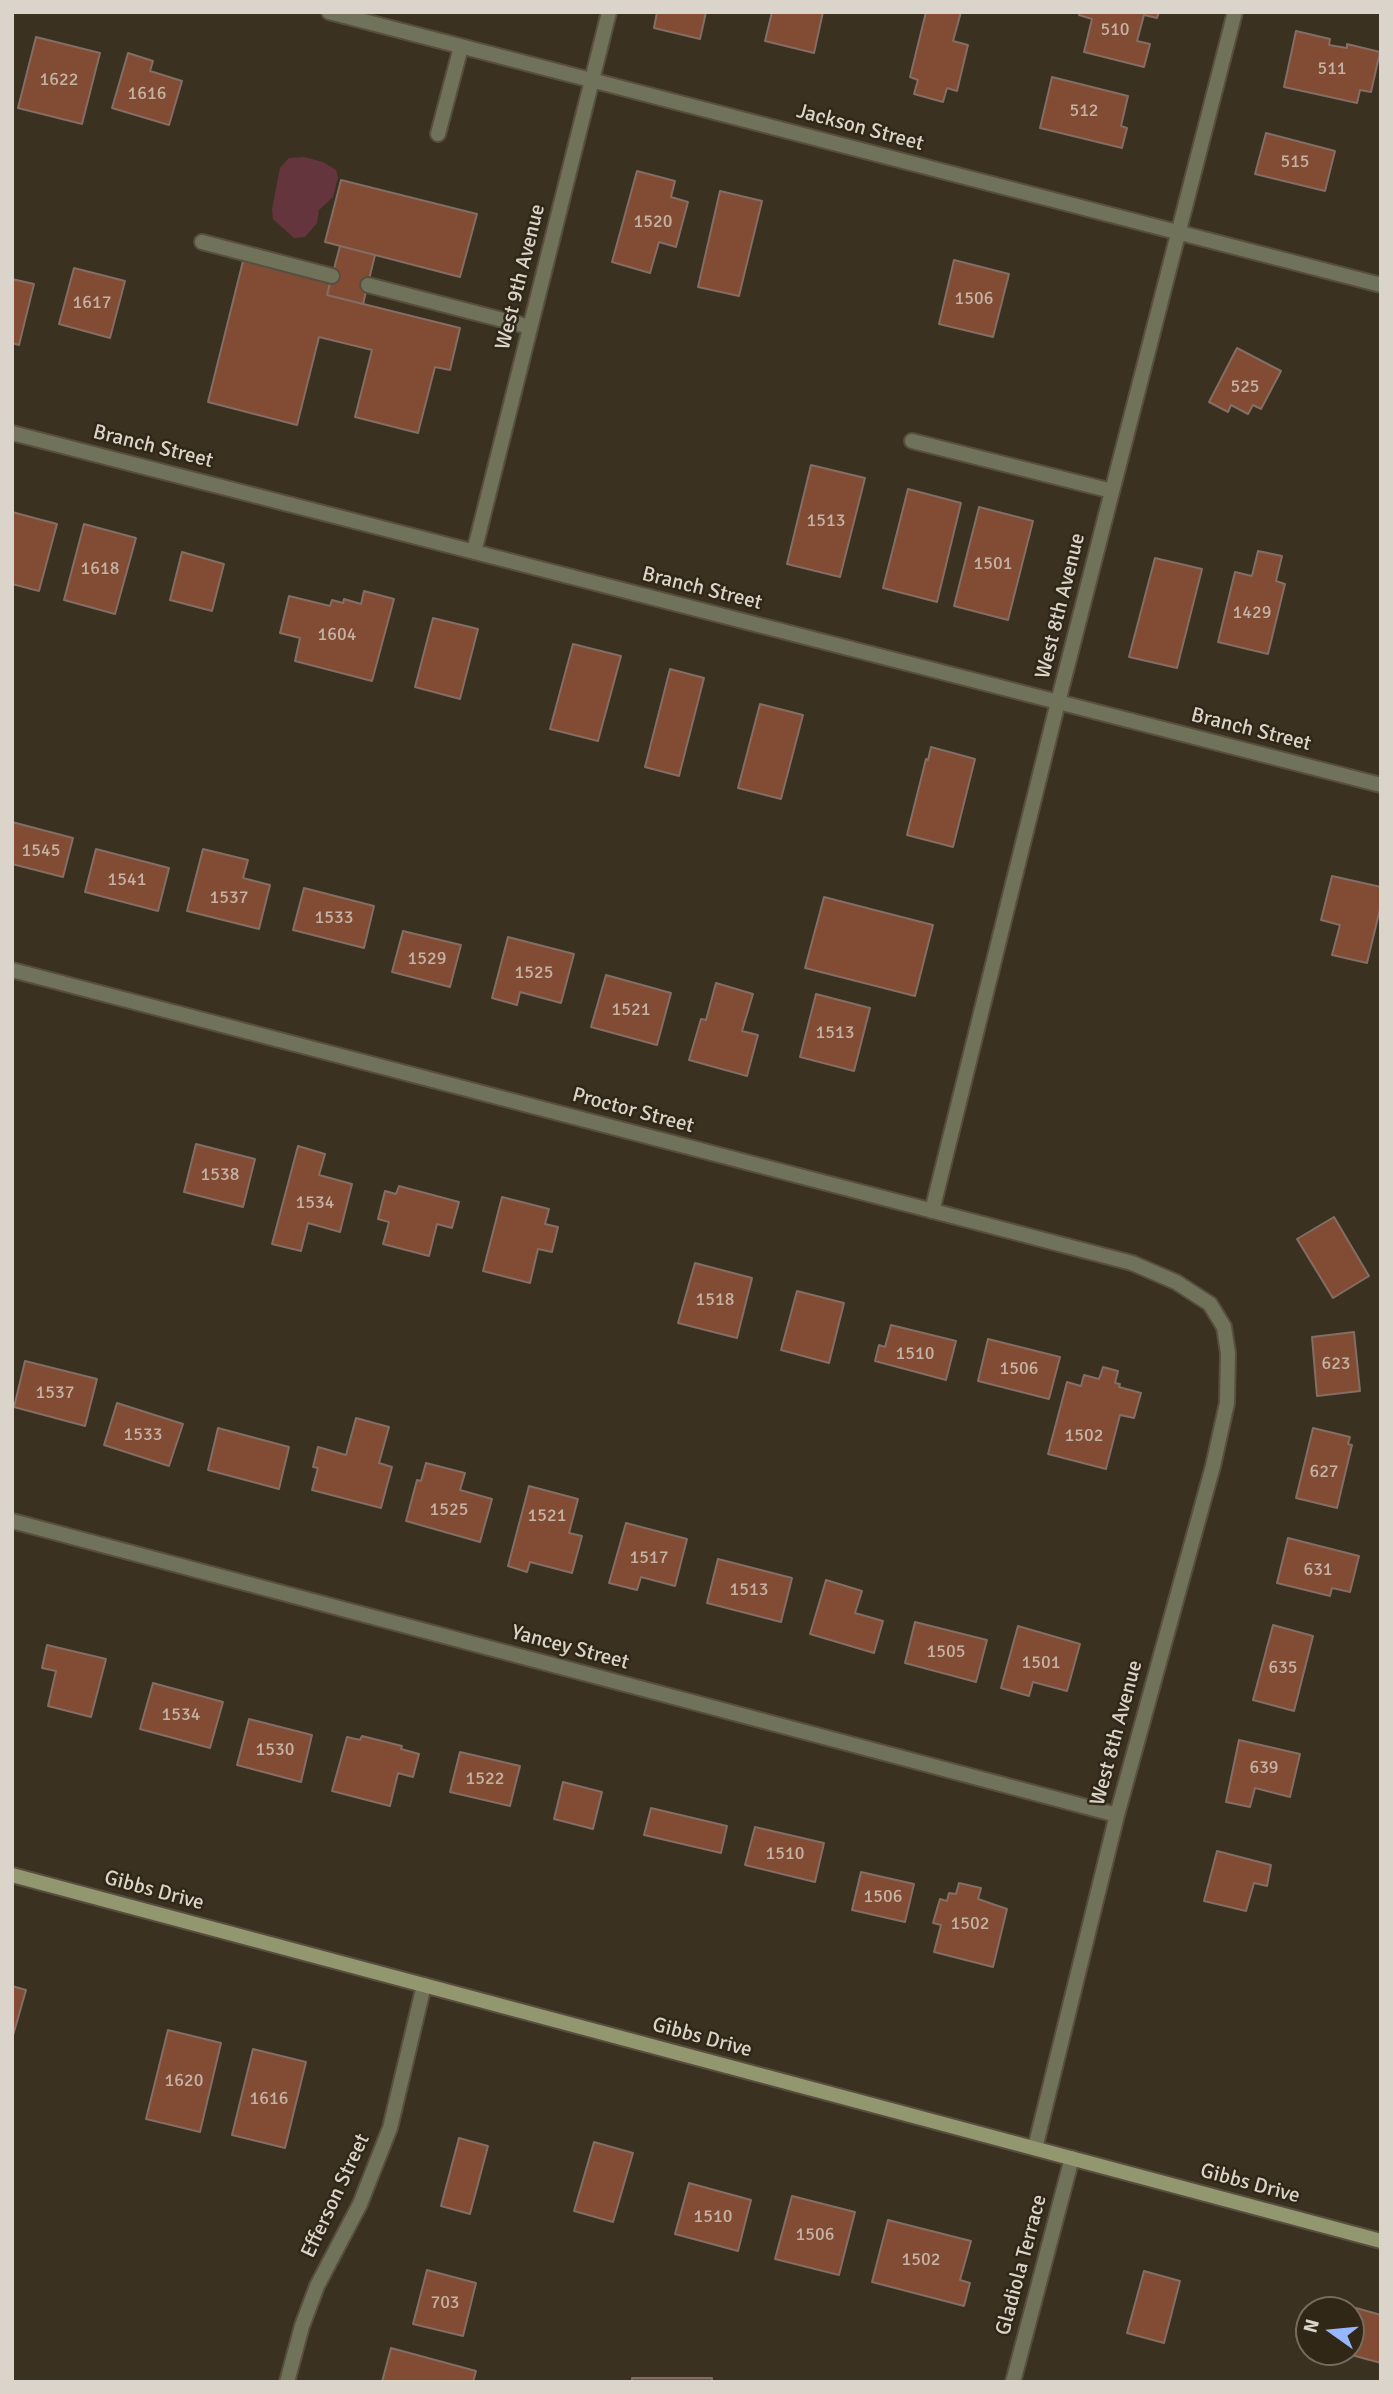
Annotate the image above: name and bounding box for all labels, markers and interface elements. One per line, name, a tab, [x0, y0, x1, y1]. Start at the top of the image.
house number: 510	[1100, 19, 1130, 41]
house number: 511	[1317, 58, 1347, 80]
house number: 1622	[40, 69, 78, 91]
house number: 1616	[128, 83, 166, 105]
street label: Jackson Street	[794, 99, 926, 157]
house number: 512	[1069, 100, 1099, 122]
house number: 515	[1280, 151, 1310, 173]
street label: West 9th Avenue	[491, 202, 551, 352]
house number: 1520	[634, 211, 672, 233]
house number: 1506	[955, 288, 993, 310]
house number: 1617	[73, 292, 111, 314]
house number: 525	[1230, 376, 1260, 398]
street label: Branch Street	[90, 420, 216, 474]
house number: 1513	[807, 510, 845, 532]
street label: West 8th Avenue	[1031, 531, 1091, 681]
house number: 1501	[974, 553, 1012, 575]
house number: 1618	[81, 558, 119, 580]
street label: Branch Street	[639, 562, 765, 616]
house number: 1429	[1233, 602, 1271, 624]
house number: 1604	[318, 624, 356, 646]
street label: Branch Street	[1188, 703, 1314, 757]
house number: 1545	[22, 840, 60, 862]
house number: 1541	[108, 869, 146, 891]
house number: 1537	[210, 887, 248, 909]
house number: 1533	[315, 907, 353, 929]
house number: 1529	[408, 948, 446, 970]
house number: 1525	[515, 962, 553, 984]
house number: 1521	[612, 999, 650, 1021]
house number: 1513	[816, 1022, 854, 1044]
street label: Proctor Street	[569, 1083, 697, 1139]
house number: 1538	[201, 1164, 239, 1186]
house number: 1534	[296, 1192, 334, 1214]
house number: 1518	[696, 1289, 734, 1311]
house number: 1510	[896, 1343, 934, 1365]
house number: 623	[1321, 1353, 1351, 1375]
house number: 1506	[1000, 1358, 1038, 1380]
house number: 1537	[36, 1382, 74, 1404]
house number: 1533	[124, 1424, 162, 1446]
house number: 1502	[1065, 1425, 1103, 1447]
house number: 627	[1309, 1461, 1339, 1483]
house number: 1525	[430, 1499, 468, 1521]
house number: 1521	[528, 1505, 566, 1527]
house number: 1517	[630, 1547, 668, 1569]
house number: 631	[1303, 1559, 1333, 1581]
house number: 1513	[730, 1579, 768, 1601]
street label: Yancey Street	[508, 1620, 632, 1676]
house number: 1505	[927, 1641, 965, 1663]
house number: 1501	[1022, 1652, 1060, 1674]
house number: 635	[1268, 1657, 1298, 1679]
street label: West 8th Avenue	[1086, 1658, 1148, 1808]
house number: 1534	[162, 1704, 200, 1726]
house number: 1530	[256, 1739, 294, 1761]
house number: 639	[1249, 1757, 1279, 1779]
house number: 1522	[466, 1768, 504, 1790]
house number: 1510	[766, 1843, 804, 1865]
street label: Gibbs Drive	[101, 1866, 207, 1916]
house number: 1506	[864, 1886, 902, 1908]
house number: 1502	[951, 1913, 989, 1935]
street label: Gibbs Drive	[649, 2013, 755, 2063]
house number: 1620	[165, 2070, 203, 2092]
house number: 1616	[250, 2088, 288, 2110]
street label: Efferson Street	[296, 2130, 376, 2262]
street label: Gibbs Drive	[1197, 2159, 1303, 2209]
street label: Gladiola Terrace	[991, 2192, 1053, 2338]
house number: 1510	[694, 2206, 732, 2228]
house number: 1506	[796, 2224, 834, 2246]
house number: 1502	[902, 2249, 940, 2271]
house number: 703	[430, 2292, 460, 2314]
north arrow	[1295, 2296, 1365, 2366]
text: N	[1298, 2317, 1325, 2336]

